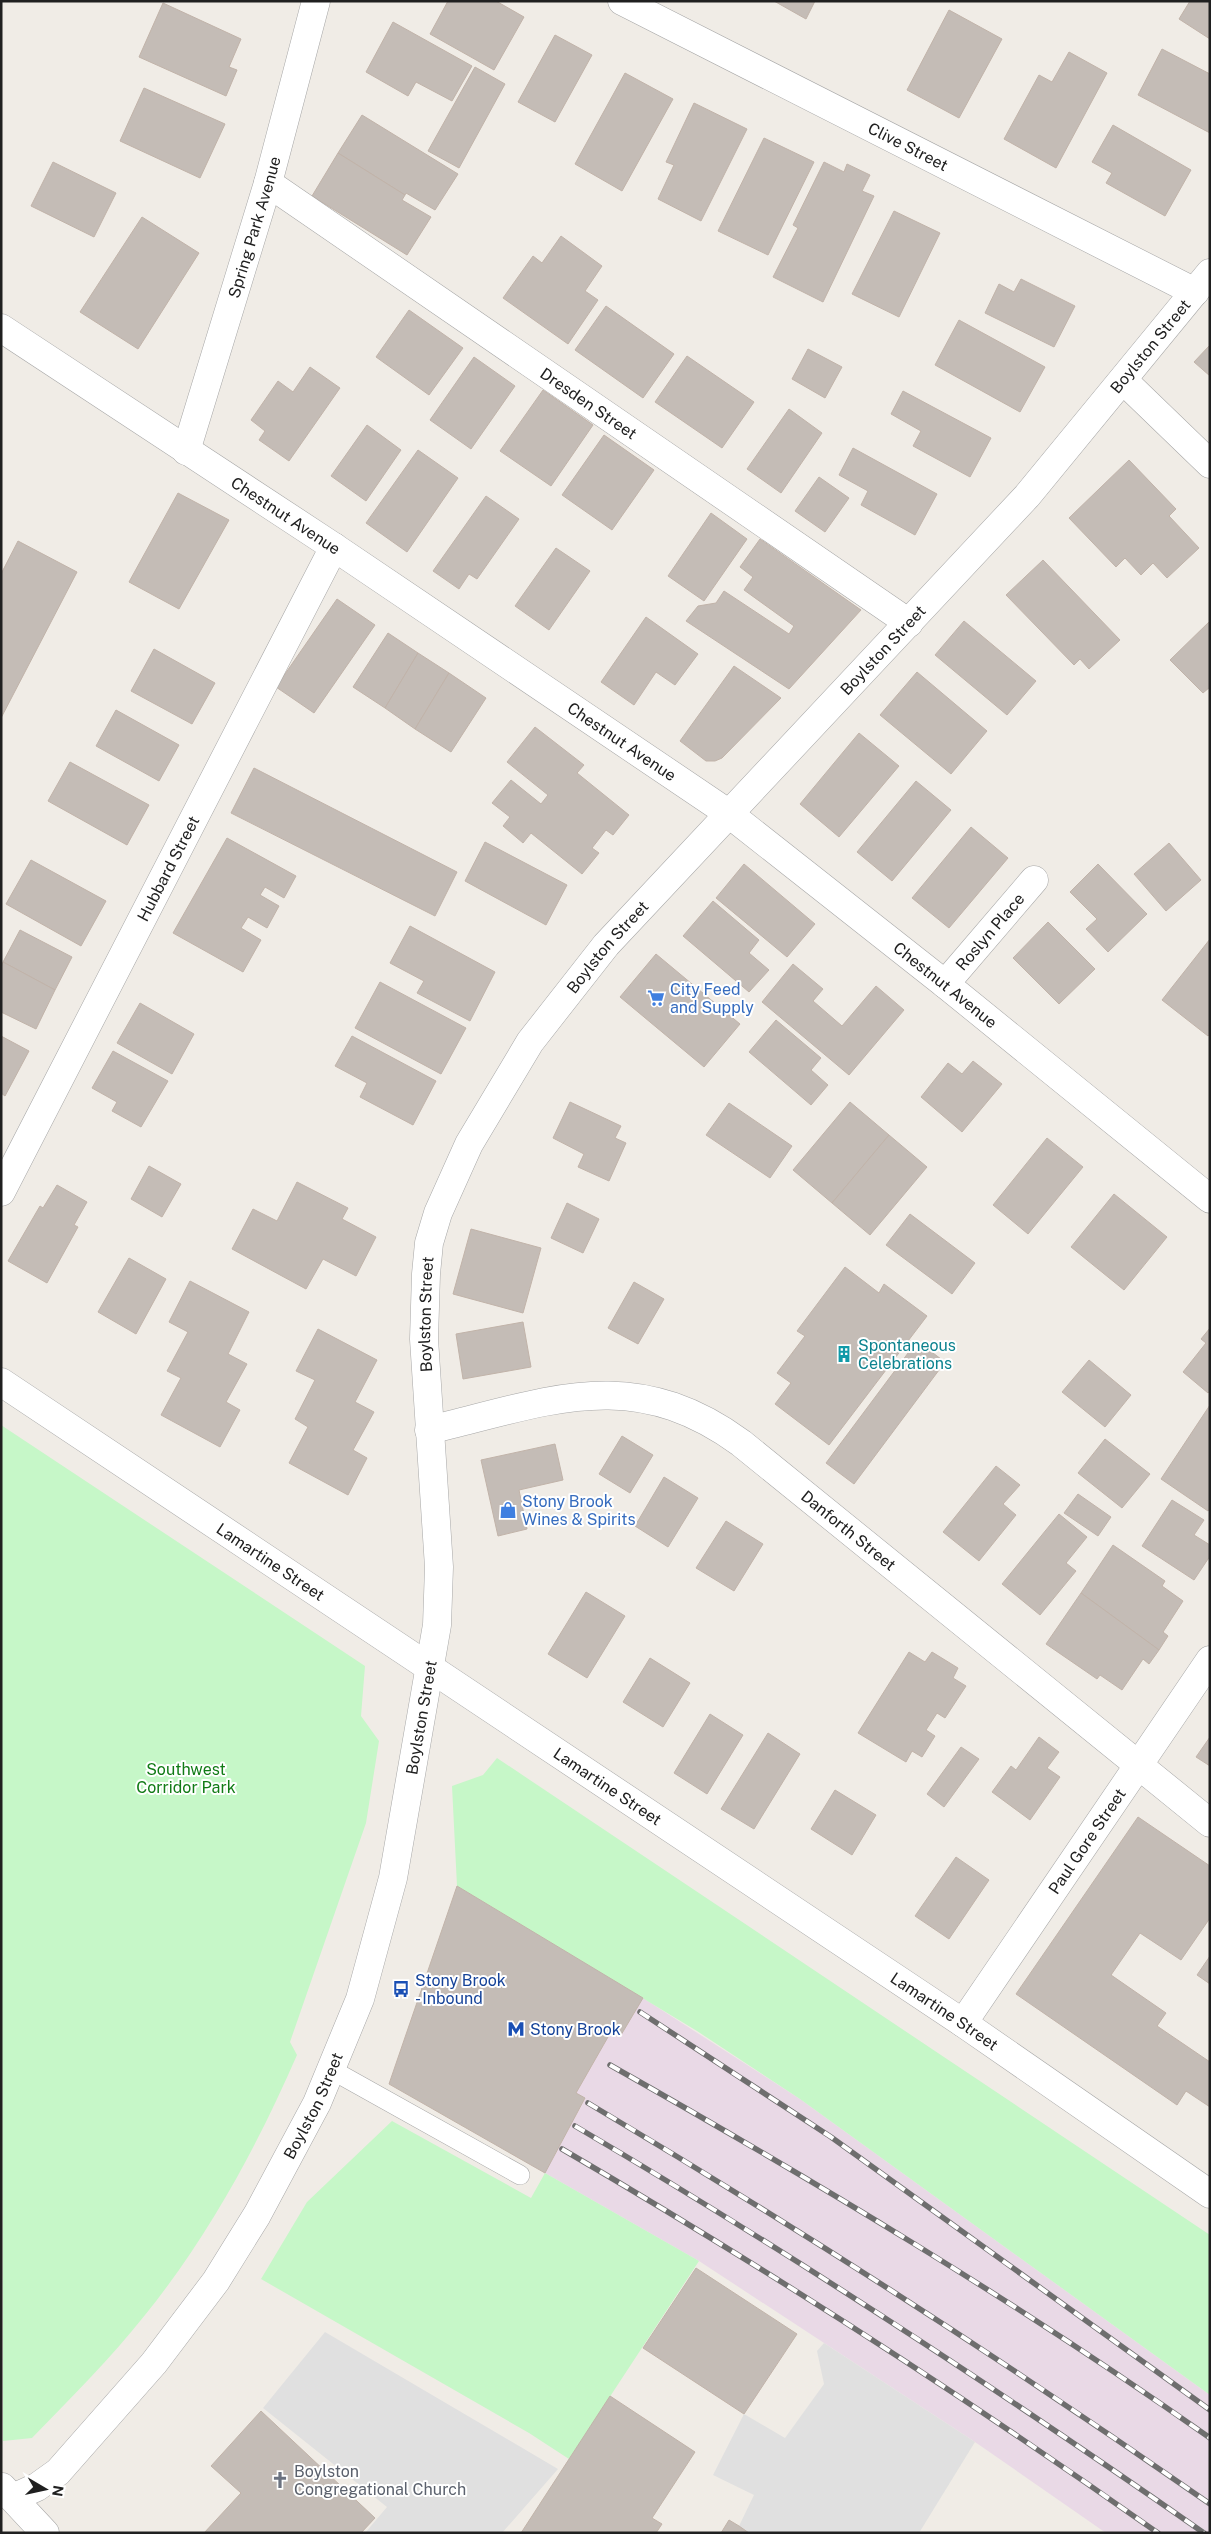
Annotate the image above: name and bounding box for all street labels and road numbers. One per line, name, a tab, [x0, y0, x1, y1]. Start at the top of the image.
street label: Clive Street	[865, 119, 951, 175]
street label: Spring Park Avenue	[224, 154, 285, 300]
street label: Boylston Street	[1106, 296, 1195, 397]
street label: Dresden Street	[537, 364, 640, 443]
street label: Chestnut Avenue	[227, 473, 344, 559]
street label: Boylston Street	[836, 602, 930, 699]
street label: Chestnut Avenue	[564, 698, 680, 785]
street label: Hubbard Street	[133, 813, 203, 925]
street label: Roslyn Place	[952, 889, 1028, 974]
street label: Boylston Street	[563, 897, 653, 997]
street label: Chestnut Avenue	[890, 938, 1001, 1032]
street label: Boylston Street	[415, 1256, 438, 1373]
street label: Danforth Street	[797, 1487, 900, 1575]
street label: Lamartine Street	[213, 1519, 328, 1605]
street label: Boylston Street	[402, 1659, 441, 1776]
street label: Lamartine Street	[550, 1744, 665, 1829]
street label: Paul Gore Street	[1045, 1785, 1130, 1898]
street label: Lamartine Street	[887, 1968, 1002, 2054]
street label: Boylston Street	[280, 2050, 347, 2162]

